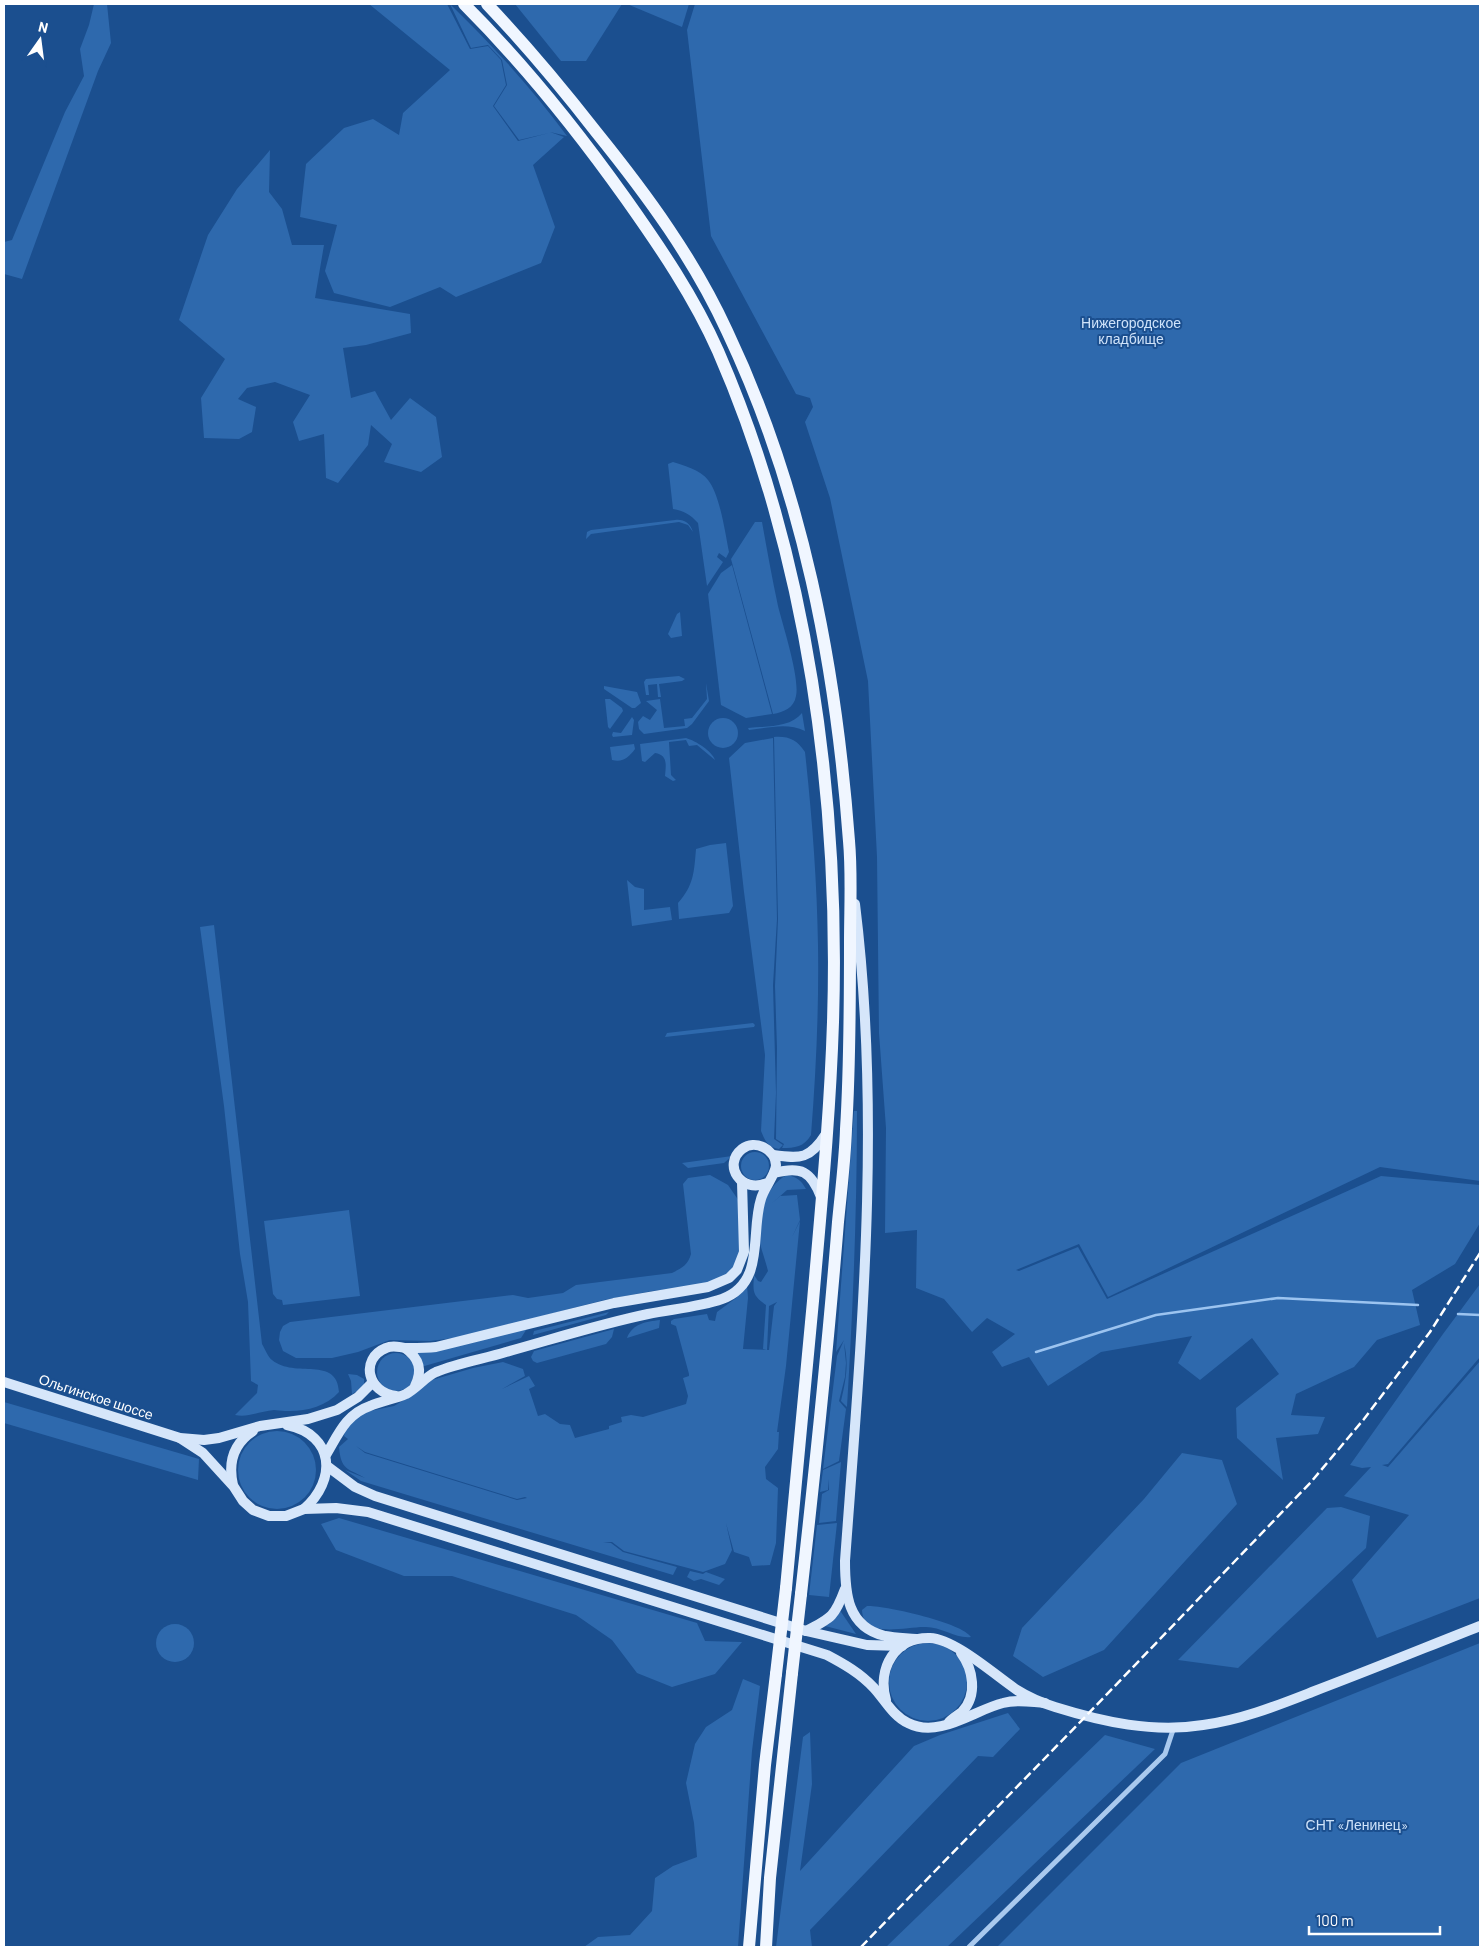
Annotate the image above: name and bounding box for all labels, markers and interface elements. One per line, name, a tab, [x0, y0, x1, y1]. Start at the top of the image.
north arrow	[15, 15, 65, 65]
text: N	[37, 18, 50, 36]
park label: Нижегородское кладбище	[1081, 314, 1181, 347]
street label: Ольгинское шоссе	[37, 1370, 156, 1423]
park label: СНТ «Ленинец»	[1306, 1816, 1408, 1833]
scale bar	[1309, 1904, 1440, 1936]
text: 100 m	[1316, 1911, 1354, 1929]

